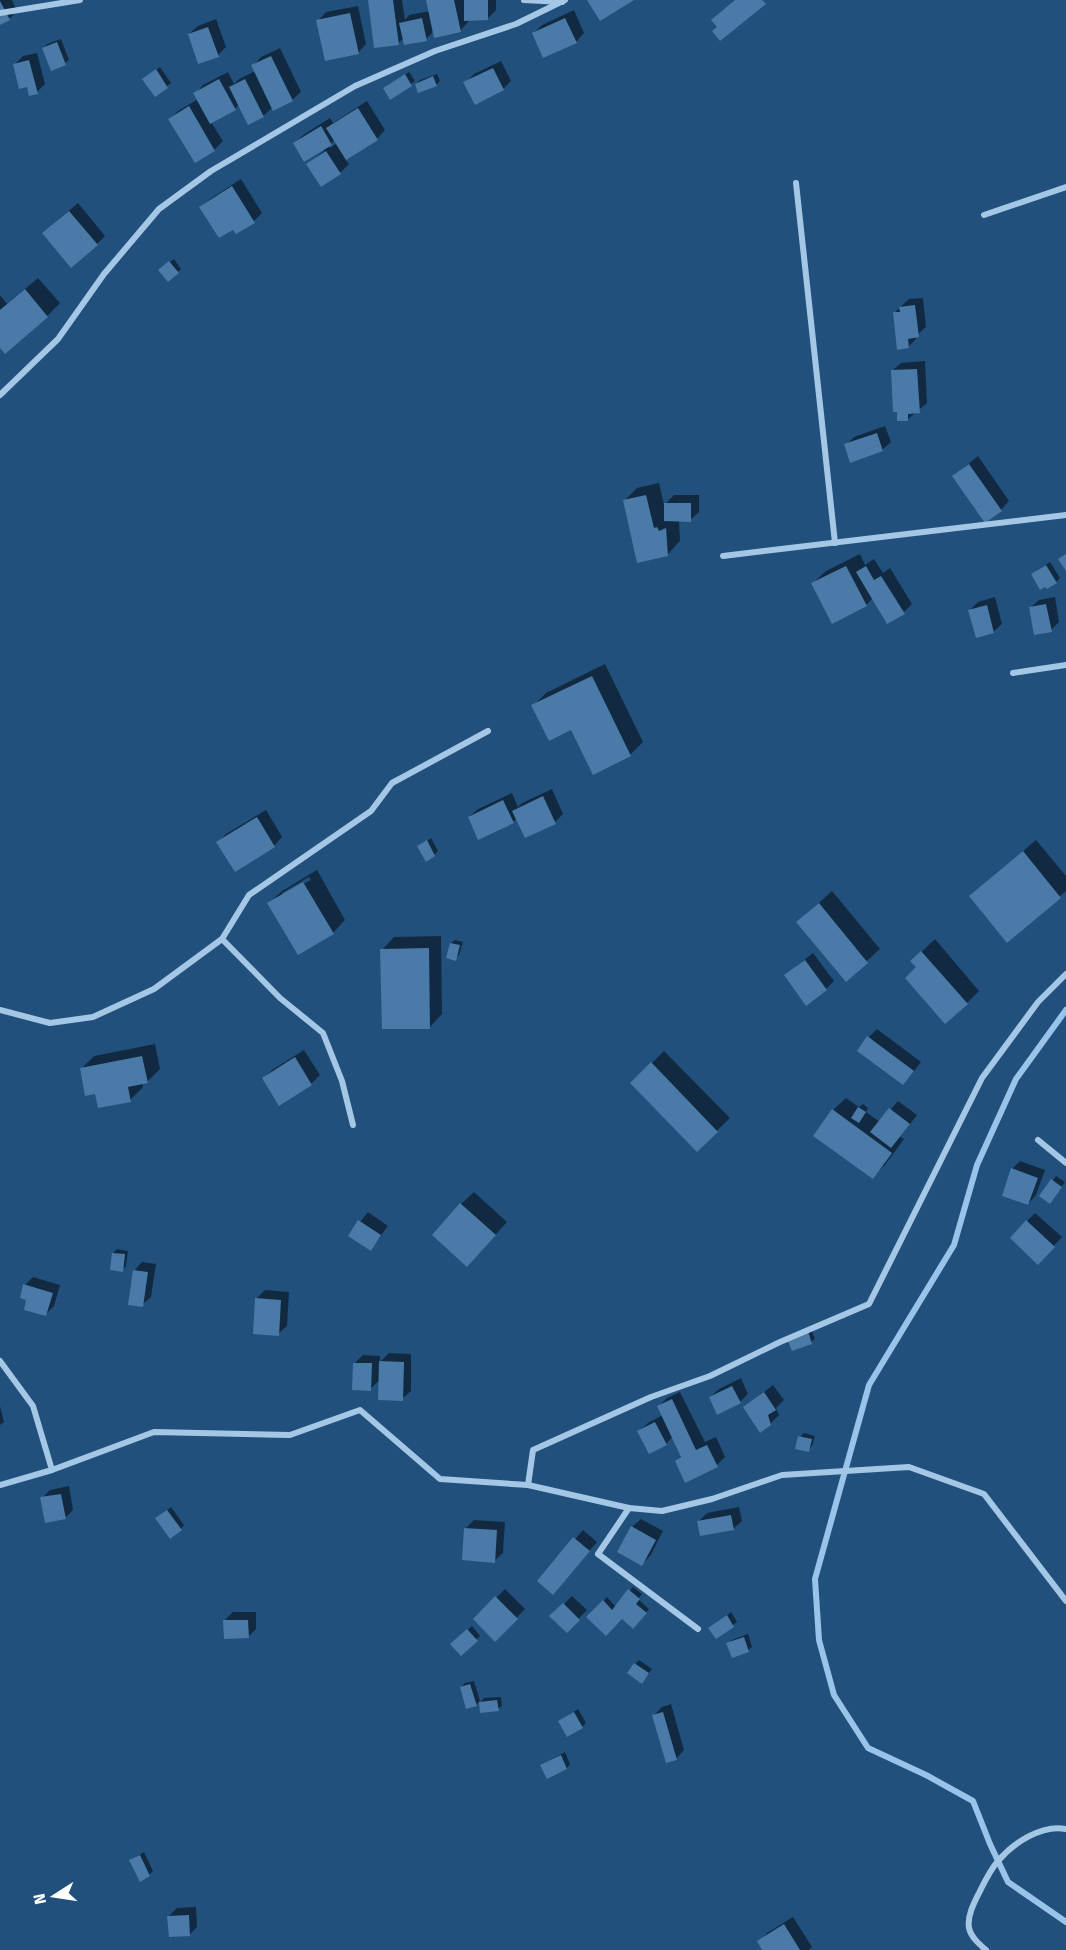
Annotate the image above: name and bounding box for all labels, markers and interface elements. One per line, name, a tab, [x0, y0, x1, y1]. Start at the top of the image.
north arrow	[24, 1866, 84, 1926]
text: N	[29, 1892, 50, 1906]

